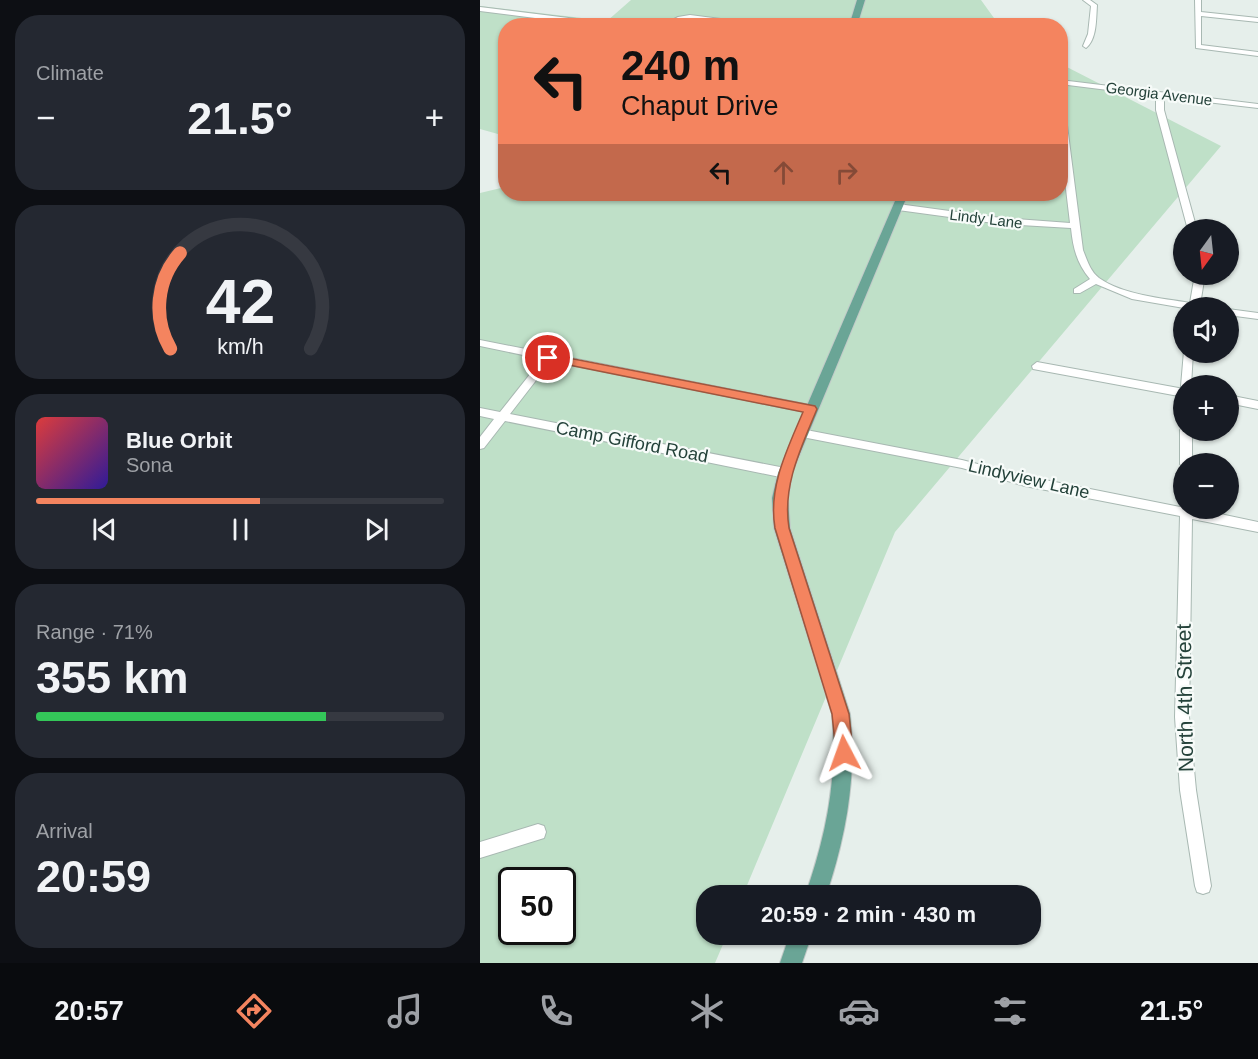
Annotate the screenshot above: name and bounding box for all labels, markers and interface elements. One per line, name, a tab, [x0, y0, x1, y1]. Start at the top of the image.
icon: left	[522, 42, 600, 120]
text: 240 m	[621, 42, 740, 89]
text: Climate	[36, 62, 104, 84]
street label: Georgia Avenue	[1105, 79, 1213, 108]
text: Chaput Drive	[621, 91, 779, 121]
text: 21.5°	[187, 93, 293, 144]
text: −	[36, 99, 55, 136]
text: +	[425, 99, 444, 136]
icon: left	[704, 156, 737, 189]
icon: ahead	[767, 156, 800, 189]
icon: right	[830, 156, 863, 189]
street label: Lindy Lane	[949, 206, 1024, 231]
north arrow	[1173, 219, 1239, 285]
map controls	[1173, 219, 1239, 519]
text: 42	[205, 267, 275, 336]
button: sound	[1173, 297, 1239, 363]
pin	[522, 332, 573, 383]
text: km/h	[217, 335, 263, 359]
icon: arrive	[531, 341, 564, 374]
button: +	[1173, 375, 1239, 441]
street label: Camp Gifford Road	[554, 417, 710, 467]
text: Blue Orbit	[126, 428, 232, 453]
button: −	[1173, 453, 1239, 519]
text: Sona	[126, 454, 173, 476]
street label: Lindyview Lane	[966, 455, 1092, 503]
icon: previous	[88, 513, 121, 546]
icon: pause	[224, 513, 257, 546]
icon: next	[360, 513, 393, 546]
text: Range · 71%	[36, 621, 153, 643]
street label: North 4th Street	[1172, 624, 1197, 772]
text: 355 km	[36, 652, 189, 703]
position arrow	[812, 721, 876, 785]
text: Arrival	[36, 820, 93, 842]
text: 20:59	[36, 851, 151, 902]
speed limit sign: 50	[498, 867, 576, 945]
text: 20:59 · 2 min · 430 m	[761, 902, 976, 927]
icon: directions	[233, 990, 275, 1032]
icon: music	[384, 990, 426, 1032]
icon: phone	[535, 990, 577, 1032]
icon: climate	[686, 990, 728, 1032]
icon: car	[838, 990, 880, 1032]
icon: filters	[989, 990, 1031, 1032]
text: 20:57	[55, 996, 124, 1026]
text: 21.5°	[1140, 996, 1203, 1026]

